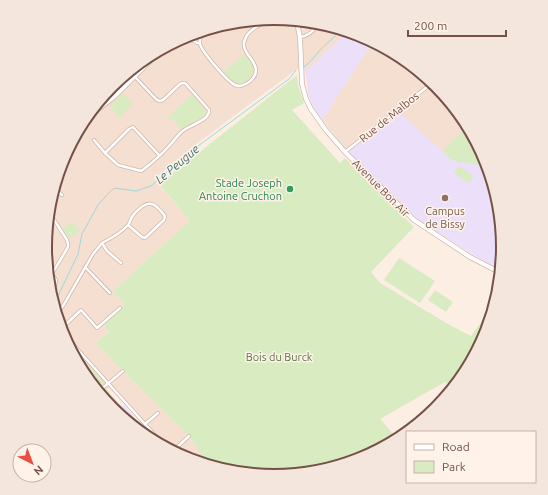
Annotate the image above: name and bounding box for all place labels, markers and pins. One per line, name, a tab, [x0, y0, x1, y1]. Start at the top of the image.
place label: Stade Joseph Antoine Cruchon	[199, 177, 282, 202]
marker: Stade Joseph Antoine Cruchon	[285, 184, 295, 194]
marker: Campus de Bissy	[440, 193, 450, 203]
place label: Campus de Bissy	[425, 205, 465, 230]

